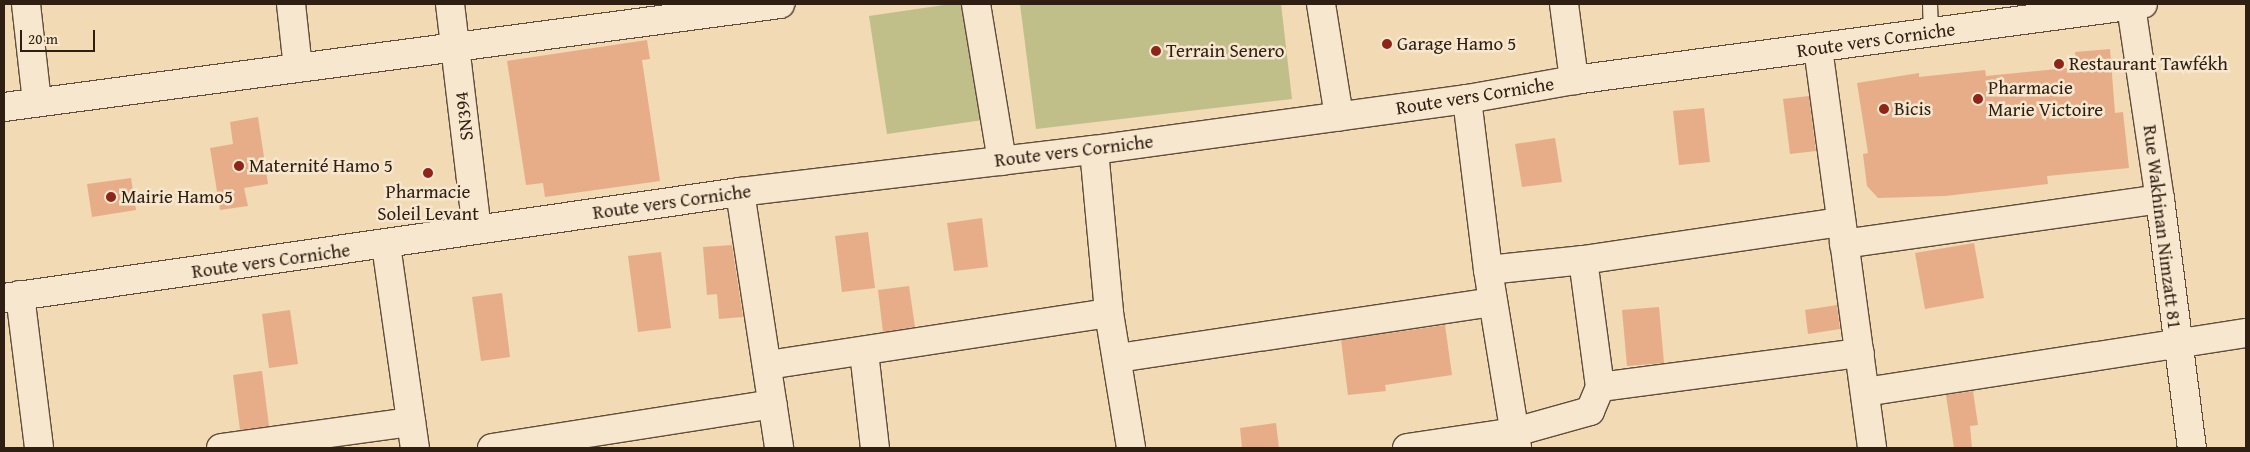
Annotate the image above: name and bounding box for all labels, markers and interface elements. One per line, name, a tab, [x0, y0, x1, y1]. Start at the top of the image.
street label: Route vers Corniche	[1795, 18, 1957, 62]
scale bar	[22, 20, 98, 52]
text: 20 m	[28, 28, 58, 49]
place label: Garage Hamo 5	[1397, 33, 1516, 55]
marker: Garage Hamo 5	[1381, 38, 1393, 50]
place label: Terrain Senero	[1166, 40, 1284, 62]
marker: Terrain Senero	[1150, 45, 1162, 57]
place label: Restaurant Tawfékh	[2069, 53, 2228, 75]
marker: Restaurant Tawfékh	[2053, 58, 2065, 70]
street label: Route vers Corniche	[1394, 72, 1556, 120]
place label: Pharmacie Marie Victoire	[1988, 77, 2103, 121]
street label: SN394	[450, 90, 478, 142]
marker: Pharmacie Marie Victoire	[1972, 93, 1984, 105]
place label: Bicis	[1894, 98, 1931, 120]
marker: Bicis	[1878, 103, 1890, 115]
street label: Rue Wakhinan Nimzatt 81	[2138, 124, 2186, 330]
street label: Route vers Corniche	[993, 130, 1155, 172]
place label: Maternité Hamo 5	[249, 155, 393, 177]
marker: Maternité Hamo 5	[233, 160, 245, 172]
marker: Pharmacie Soleil Levant	[422, 167, 434, 179]
street label: Route vers Corniche	[591, 180, 753, 224]
place label: Pharmacie Soleil Levant	[377, 181, 479, 225]
place label: Mairie Hamo5	[121, 186, 233, 208]
marker: Mairie Hamo5	[105, 191, 117, 203]
street label: Route vers Corniche	[190, 239, 352, 283]

